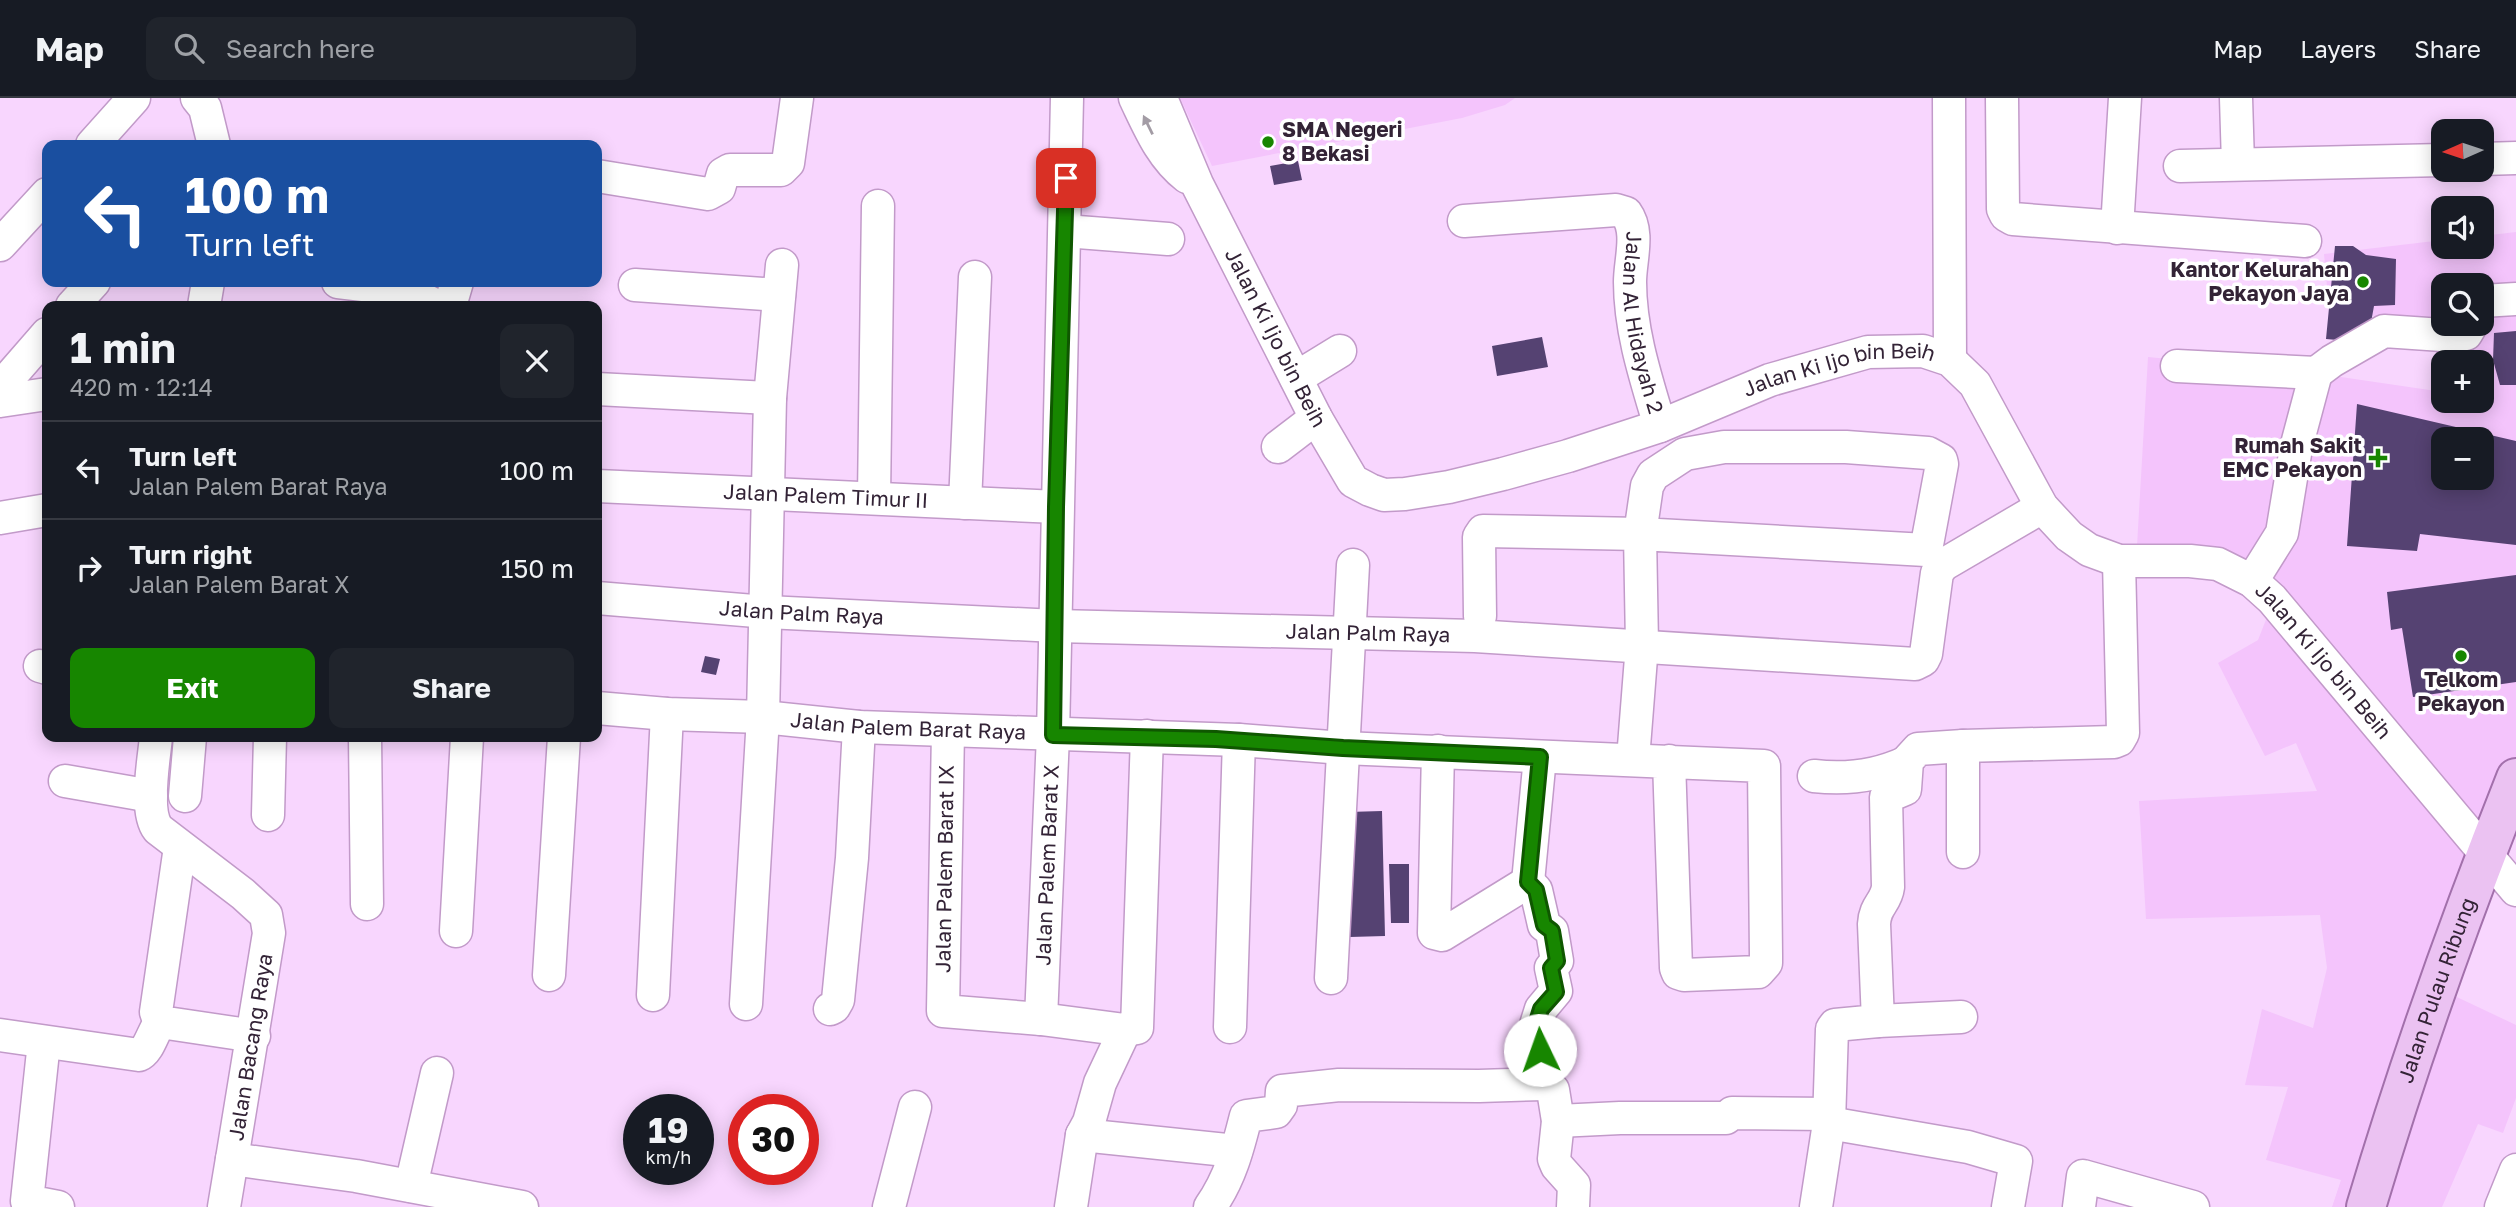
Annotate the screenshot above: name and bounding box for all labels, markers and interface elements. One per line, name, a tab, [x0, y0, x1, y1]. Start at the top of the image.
search box	[146, 17, 636, 80]
text: Map	[35, 29, 104, 68]
icon: search	[170, 29, 208, 67]
text: Search here	[226, 33, 375, 64]
text: Map	[2213, 34, 2262, 63]
text: Layers	[2300, 34, 2376, 63]
text: Share	[2414, 34, 2481, 63]
one-way arrow	[1142, 114, 1153, 135]
place label: SMA Negeri 8 Bekasi	[1282, 116, 1403, 166]
north arrow	[2431, 119, 2494, 182]
map controls	[2431, 119, 2494, 490]
marker: SMA Negeri 8 Bekasi	[1260, 134, 1276, 150]
pin	[1036, 148, 1096, 208]
icon: arrive	[1047, 159, 1085, 197]
text: 100 m	[185, 165, 329, 224]
icon: left	[70, 168, 161, 259]
button: sound	[2431, 196, 2494, 259]
text: Turn left	[185, 225, 314, 263]
street label: Jalan Al Hidayah 2	[1618, 230, 1670, 417]
street label: Jalan Ki Ijo bin Beih	[1220, 244, 1333, 432]
place label: Kantor Kelurahan Pekayon Jaya	[2170, 256, 2349, 306]
button: search	[2431, 273, 2494, 336]
marker: Kantor Kelurahan Pekayon Jaya	[2355, 274, 2371, 290]
text: 1 min	[70, 322, 176, 372]
button: close	[500, 324, 574, 398]
street label: Jalan Ki Ijo bin Beih	[1739, 337, 1939, 402]
button: +	[2431, 350, 2494, 413]
text: 420 m · 12:14	[70, 373, 213, 401]
button: −	[2431, 427, 2494, 490]
place label: Rumah Sakit EMC Pekayon	[2222, 432, 2362, 482]
text: Turn left	[129, 441, 237, 472]
marker: Rumah Sakit EMC Pekayon	[2368, 448, 2388, 468]
icon: left	[70, 451, 108, 489]
text: 100 m	[500, 455, 574, 486]
text: Jalan Palem Barat Raya	[129, 472, 387, 500]
street label: Jalan Palem Timur II	[723, 478, 929, 513]
text: Turn right	[129, 539, 252, 570]
icon: right	[70, 549, 108, 587]
text: 150 m	[501, 553, 574, 584]
text: Jalan Palem Barat X	[129, 570, 349, 598]
street label: Jalan Ki Ijo bin Beih	[2250, 576, 2398, 744]
street label: Jalan Palm Raya	[718, 594, 884, 630]
street label: Jalan Palm Raya	[1285, 617, 1451, 647]
button: Exit	[70, 648, 315, 728]
button: Share	[329, 648, 574, 728]
marker: Telkom Pekayon	[2453, 648, 2469, 664]
place label: Telkom Pekayon	[2417, 666, 2505, 716]
street label: Jalan Palem Barat Raya	[789, 706, 1027, 745]
street label: Jalan Palem Barat X	[1029, 764, 1064, 966]
street label: Jalan Palem Barat IX	[929, 765, 959, 973]
street label: Jalan Pulau Ribung	[2392, 894, 2481, 1086]
street label: Jalan Bacang Raya	[222, 951, 278, 1142]
position arrow	[1503, 1013, 1577, 1087]
speed limit sign: 30	[728, 1094, 819, 1185]
text: 19	[648, 1109, 689, 1151]
text: km/h	[646, 1146, 691, 1168]

